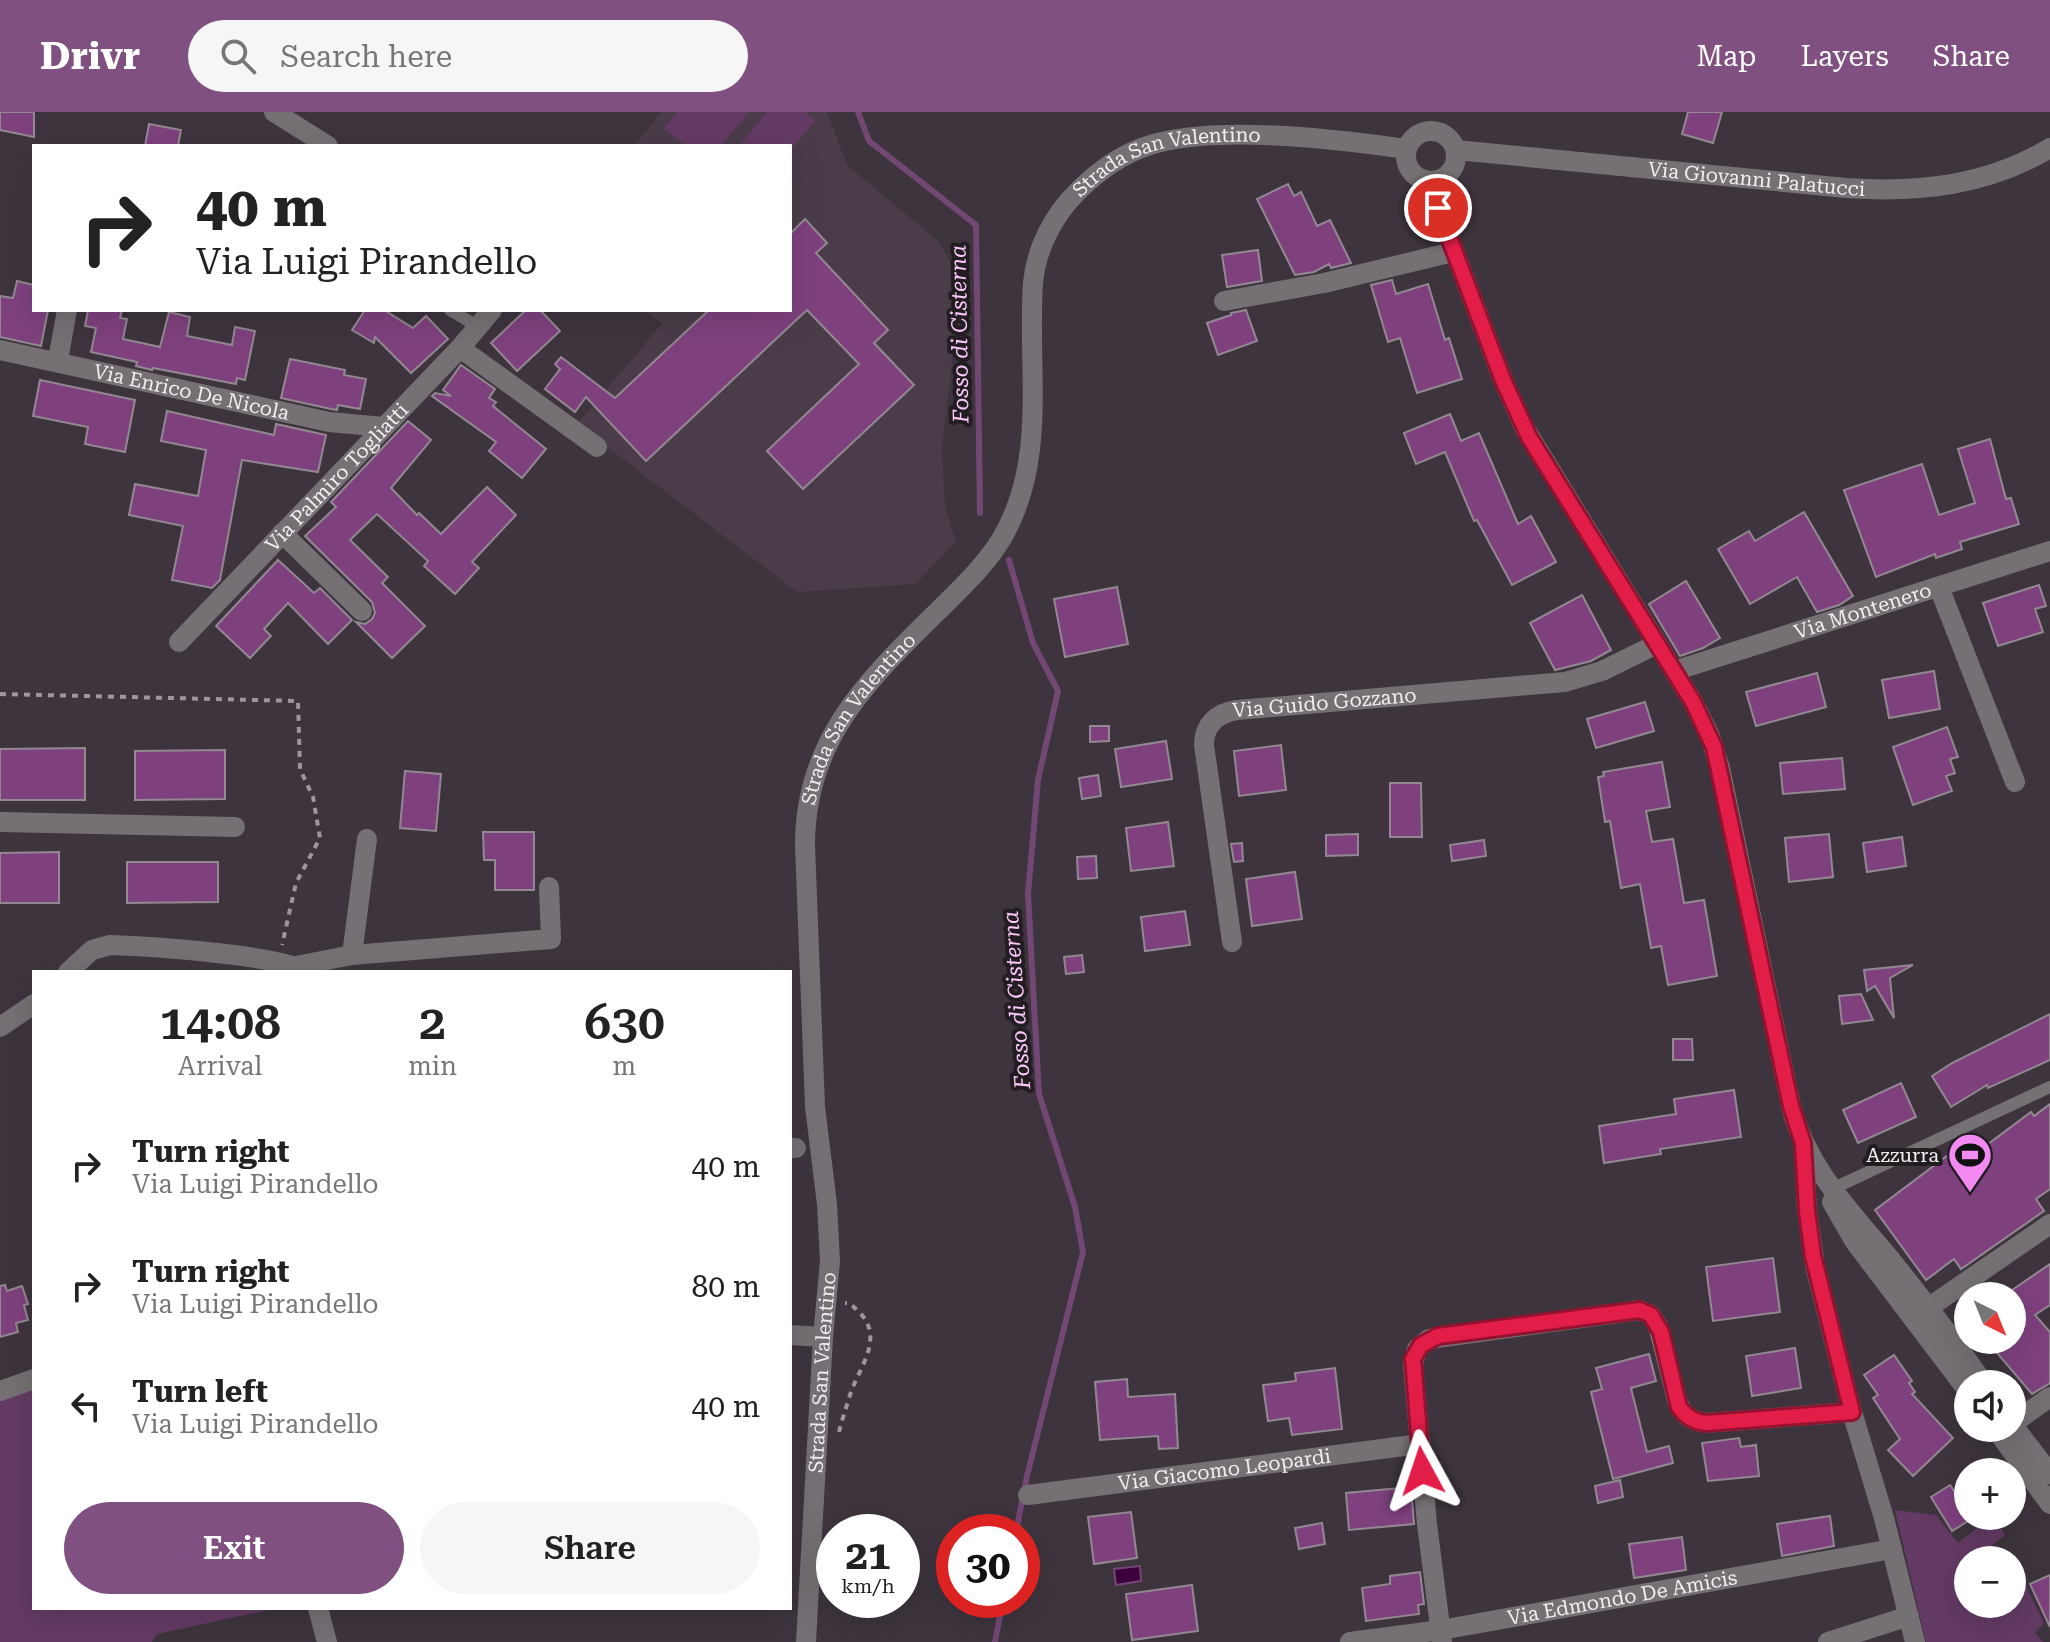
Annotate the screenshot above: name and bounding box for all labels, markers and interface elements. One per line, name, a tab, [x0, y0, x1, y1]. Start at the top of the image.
search box	[188, 20, 748, 92]
text: Drivr	[40, 34, 140, 78]
icon: search	[216, 34, 260, 78]
text: Search here	[280, 39, 452, 74]
text: Map	[1697, 40, 1756, 73]
text: Layers	[1800, 40, 1889, 73]
text: Share	[1933, 40, 2010, 73]
street label: Strada San Valentino	[1067, 123, 1261, 202]
street label: Via Giovanni Palatucci	[1647, 157, 1866, 201]
text: 40 m	[196, 174, 327, 240]
pin	[1404, 174, 1472, 242]
icon: right	[64, 176, 168, 280]
icon: arrive	[1416, 186, 1460, 230]
text: Via Luigi Pirandello	[196, 241, 537, 283]
water label: Fosso di Cisterna	[945, 245, 974, 424]
street label: Via Enrico De Nicola	[91, 359, 292, 425]
street label: Via Palmiro Togliatti	[260, 398, 413, 556]
street label: Via Montenero	[1791, 578, 1934, 644]
street label: Strada San Valentino	[796, 628, 921, 807]
street label: Via Guido Gozzano	[1231, 683, 1417, 722]
water label: Fosso di Cisterna	[998, 910, 1035, 1091]
text: 14:08	[159, 995, 281, 1051]
text: 2	[419, 995, 446, 1051]
text: 630	[584, 995, 665, 1051]
text: Arrival	[178, 1051, 262, 1081]
text: min	[408, 1051, 457, 1081]
text: m	[613, 1051, 636, 1081]
sports icon: Azzurra	[1946, 1131, 1994, 1194]
text: Turn right	[132, 1134, 289, 1169]
place label: Azzurra	[1866, 1143, 1939, 1167]
icon: right	[64, 1144, 108, 1188]
text: 40 m	[691, 1149, 760, 1184]
text: Via Luigi Pirandello	[132, 1169, 378, 1199]
text: Turn right	[132, 1254, 289, 1289]
icon: right	[64, 1264, 108, 1308]
text: 80 m	[691, 1269, 760, 1304]
street label: Strada San Valentino	[803, 1271, 841, 1474]
north arrow	[1954, 1282, 2026, 1354]
map controls	[1954, 1282, 2026, 1618]
text: Via Luigi Pirandello	[132, 1289, 378, 1319]
button: sound	[1954, 1370, 2026, 1442]
text: Turn left	[132, 1374, 268, 1409]
icon: left	[64, 1384, 108, 1428]
text: 40 m	[691, 1389, 760, 1424]
text: Via Luigi Pirandello	[132, 1409, 378, 1439]
position arrow	[1380, 1429, 1464, 1513]
street label: Via Giacomo Leopardi	[1116, 1444, 1332, 1495]
button: +	[1954, 1458, 2026, 1530]
button: Exit	[64, 1502, 404, 1594]
button: Share	[420, 1502, 760, 1594]
speed limit sign: 30	[936, 1514, 1040, 1618]
text: 21	[846, 1532, 890, 1579]
button: −	[1954, 1546, 2026, 1618]
street label: Via Edmondo De Amicis	[1506, 1565, 1739, 1630]
text: km/h	[841, 1574, 895, 1598]

